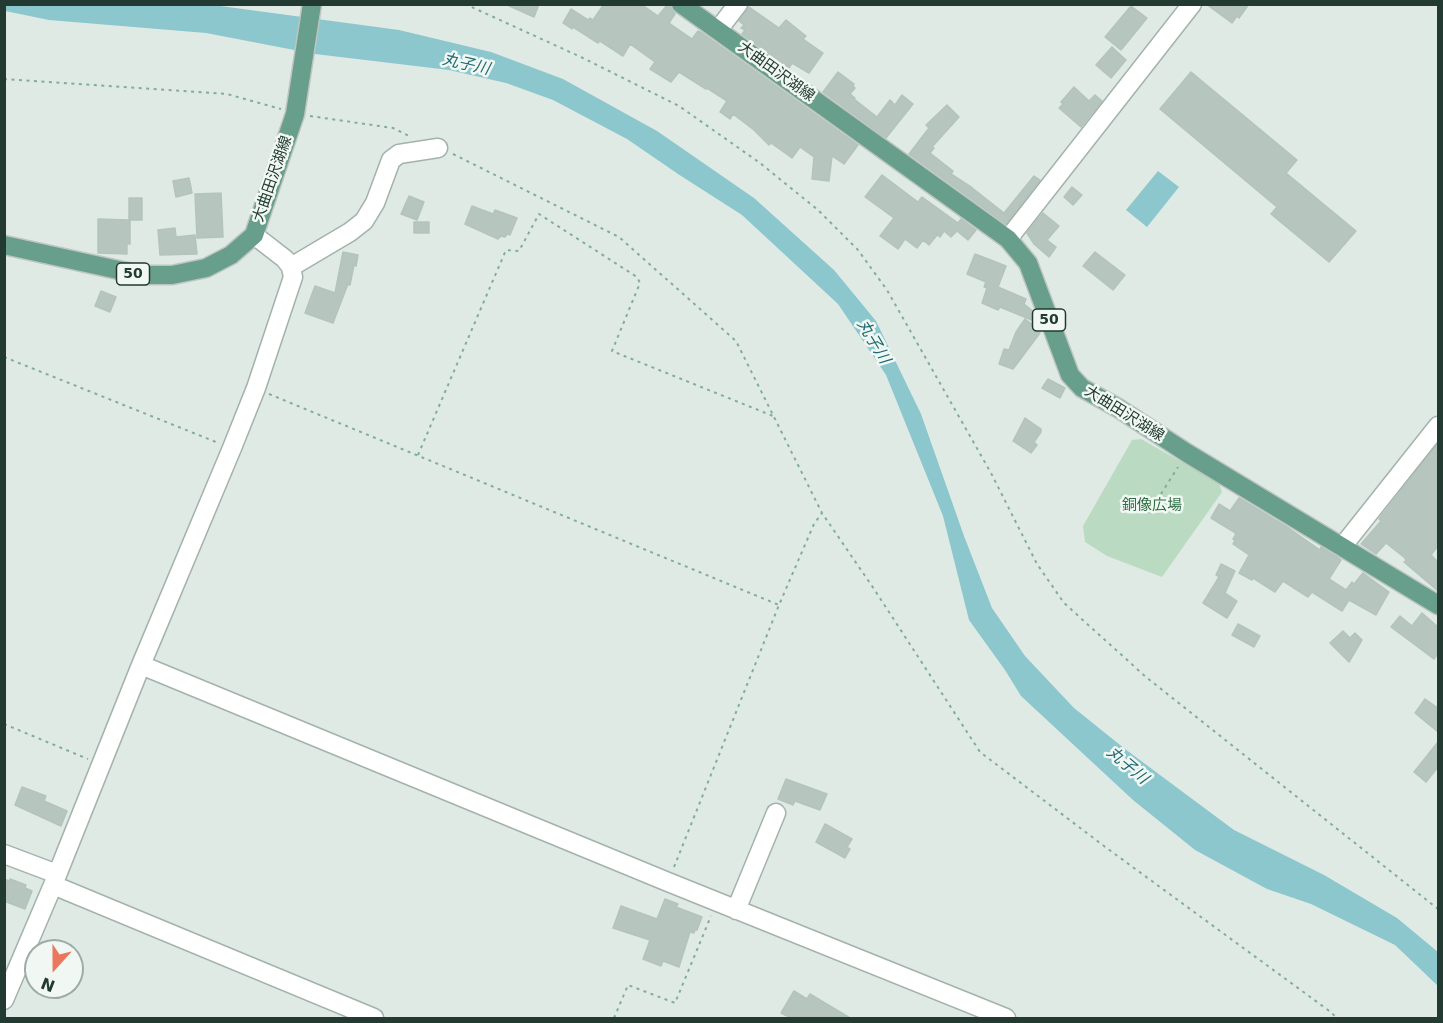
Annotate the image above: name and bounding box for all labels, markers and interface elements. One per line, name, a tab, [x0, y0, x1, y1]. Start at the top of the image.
street label: 大曲田沢湖線	[734, 38, 818, 106]
water label: 丸子川	[440, 50, 492, 80]
street label: 大曲田沢湖線	[250, 134, 296, 224]
road number: 50	[116, 263, 150, 285]
road number: 50	[1032, 309, 1066, 331]
water label: 丸子川	[852, 316, 894, 368]
street label: 大曲田沢湖線	[1081, 383, 1167, 445]
park label: 銅像広場	[1122, 497, 1182, 515]
water label: 丸子川	[1102, 743, 1152, 789]
north arrow	[24, 939, 84, 999]
text: N	[38, 973, 58, 996]

